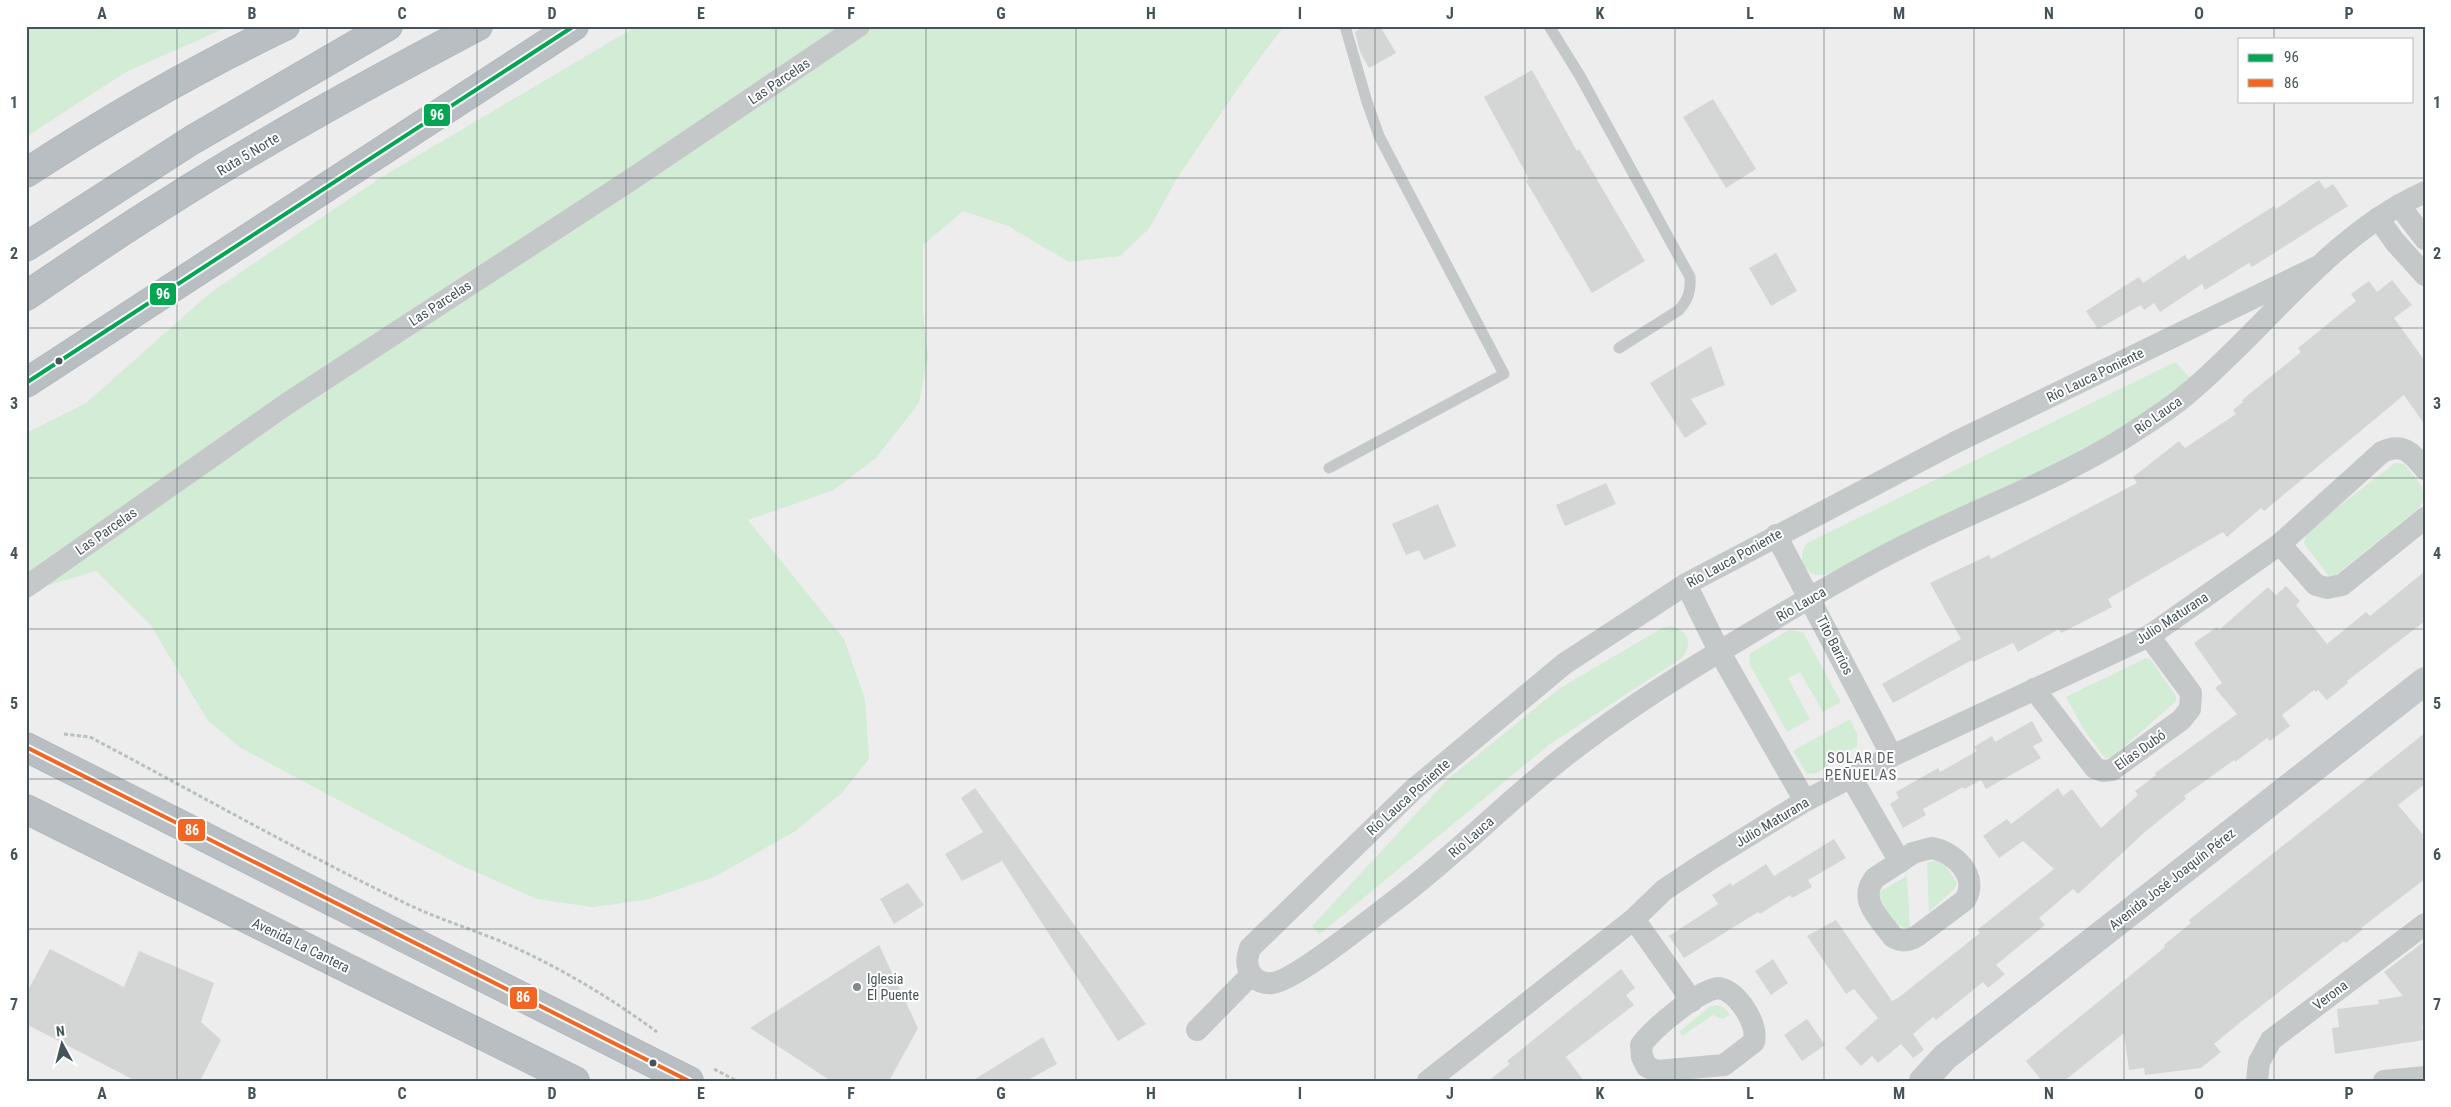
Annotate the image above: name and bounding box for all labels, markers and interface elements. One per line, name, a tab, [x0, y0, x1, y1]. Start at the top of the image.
text: A	[97, 4, 107, 23]
text: B	[248, 4, 257, 23]
text: C	[397, 4, 407, 23]
text: D	[547, 4, 557, 23]
text: E	[697, 4, 705, 23]
text: F	[847, 4, 855, 23]
text: G	[996, 4, 1006, 23]
text: H	[1146, 4, 1156, 23]
text: I	[1298, 4, 1302, 23]
text: J	[1446, 4, 1454, 23]
text: K	[1596, 4, 1605, 23]
text: L	[1746, 4, 1754, 23]
text: M	[1893, 4, 1905, 23]
text: N	[2044, 4, 2054, 23]
text: O	[2194, 4, 2204, 23]
text: P	[2344, 4, 2354, 23]
legend	[2238, 38, 2414, 102]
text: 96	[2284, 48, 2299, 66]
street label: Las Parcelas	[745, 55, 813, 107]
text: 86	[2284, 74, 2299, 92]
text: 1	[10, 93, 18, 112]
text: 1	[2433, 93, 2441, 112]
line badge: 96	[423, 103, 451, 127]
text: 96	[430, 107, 444, 123]
street label: Ruta 5 Norte	[214, 129, 282, 179]
text: 2	[10, 244, 18, 263]
text: 2	[2433, 244, 2441, 263]
street label: Las Parcelas	[406, 277, 474, 329]
line badge: 96	[149, 282, 177, 306]
text: 96	[156, 286, 170, 302]
street label: Río Lauca Poniente	[2044, 344, 2147, 405]
unlabelled marker	[54, 356, 64, 366]
street label: Río Lauca	[2131, 393, 2185, 437]
text: 3	[10, 394, 18, 413]
text: 3	[2433, 394, 2441, 413]
street label: Las Parcelas	[72, 504, 140, 558]
street label: Río Lauca Poniente	[1684, 525, 1785, 591]
text: 4	[10, 544, 18, 563]
text: 4	[2433, 544, 2441, 563]
street label: Río Lauca	[1773, 584, 1829, 624]
street label: Julio Maturana	[2133, 589, 2211, 647]
street label: Tito Barrios	[1813, 613, 1857, 677]
text: 5	[10, 694, 18, 713]
text: 5	[2433, 694, 2441, 713]
street label: Elías Dubó	[2111, 727, 2169, 773]
district label: SOLAR DE PEÑUELAS	[1825, 749, 1897, 784]
street label: Río Lauca Poniente	[1363, 755, 1453, 838]
street label: Julio Maturana	[1732, 794, 1812, 850]
street label: Río Lauca	[1445, 813, 1497, 861]
line badge: 86	[177, 818, 206, 842]
text: 86	[185, 822, 199, 838]
street label: Avenida José Joaquín Pérez	[2106, 825, 2238, 933]
text: 6	[10, 845, 18, 864]
text: 6	[2433, 845, 2441, 864]
street label: Avenida La Cantera	[250, 914, 352, 976]
place label: Iglesia El Puente	[867, 971, 919, 1003]
street label: Verona	[2310, 977, 2350, 1013]
marker: Iglesia El Puente	[851, 981, 863, 993]
line badge: 86	[509, 986, 538, 1010]
text: 86	[516, 989, 530, 1005]
text: 7	[10, 995, 18, 1014]
text: 7	[2433, 995, 2441, 1014]
north arrow	[38, 1020, 88, 1070]
text: N	[55, 1023, 66, 1040]
unlabelled marker	[648, 1058, 658, 1068]
text: A	[97, 1084, 107, 1103]
text: B	[248, 1084, 257, 1103]
text: C	[397, 1084, 407, 1103]
text: D	[547, 1084, 557, 1103]
text: E	[697, 1084, 705, 1103]
text: F	[847, 1084, 855, 1103]
text: G	[996, 1084, 1006, 1103]
text: H	[1146, 1084, 1156, 1103]
text: I	[1298, 1084, 1302, 1103]
text: J	[1446, 1084, 1454, 1103]
text: K	[1596, 1084, 1605, 1103]
text: L	[1746, 1084, 1754, 1103]
text: M	[1893, 1084, 1905, 1103]
text: N	[2044, 1084, 2054, 1103]
text: O	[2194, 1084, 2204, 1103]
text: P	[2344, 1084, 2354, 1103]

